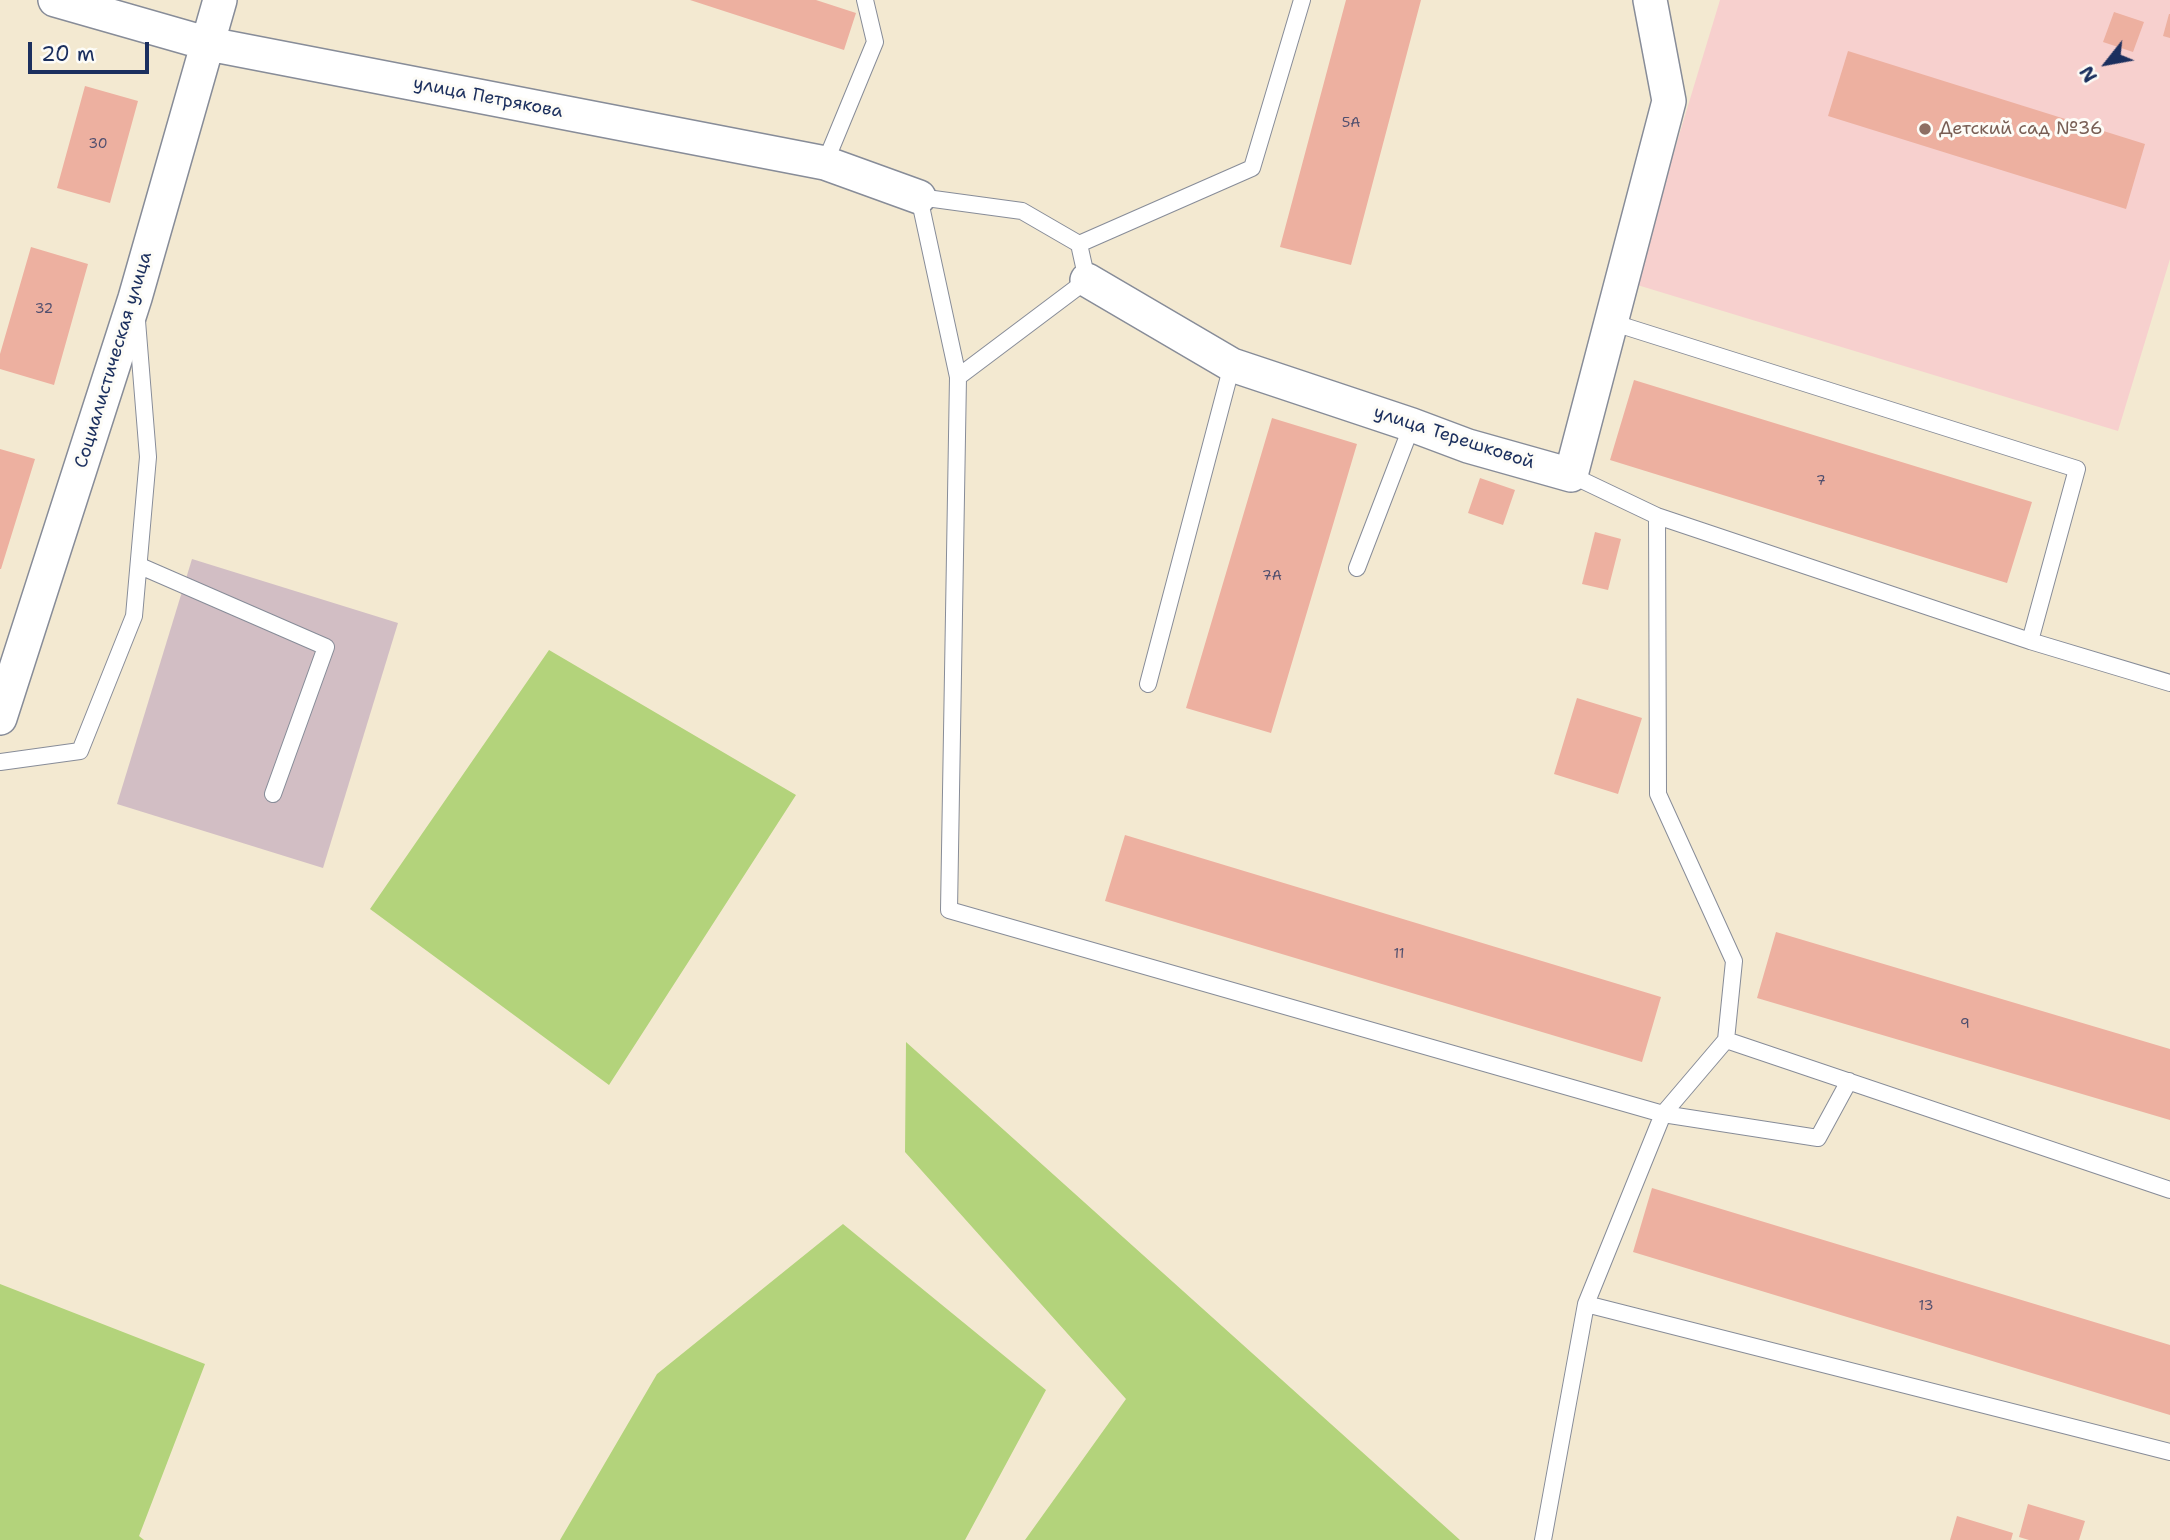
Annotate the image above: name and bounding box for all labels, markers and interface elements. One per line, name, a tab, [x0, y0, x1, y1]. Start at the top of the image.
scale bar	[32, 28, 152, 72]
north arrow	[2072, 28, 2142, 98]
text: 20 m	[41, 40, 95, 68]
text: N	[2074, 61, 2103, 87]
street label: улица Петрякова	[411, 73, 565, 123]
house number: 5А	[1342, 115, 1360, 131]
place label: Детский сад №36	[1939, 118, 2103, 140]
marker: Детский сад №36	[1917, 121, 1933, 137]
house number: 30	[88, 136, 108, 152]
street label: Социалистическая улица	[71, 249, 157, 471]
house number: 32	[35, 301, 53, 317]
street label: улица Терешковой	[1371, 402, 1537, 474]
house number: 7	[1816, 473, 1826, 489]
house number: 7А	[1262, 568, 1282, 584]
house number: 11	[1393, 946, 1405, 962]
house number: 9	[1960, 1016, 1970, 1032]
house number: 13	[1919, 1298, 1933, 1314]

